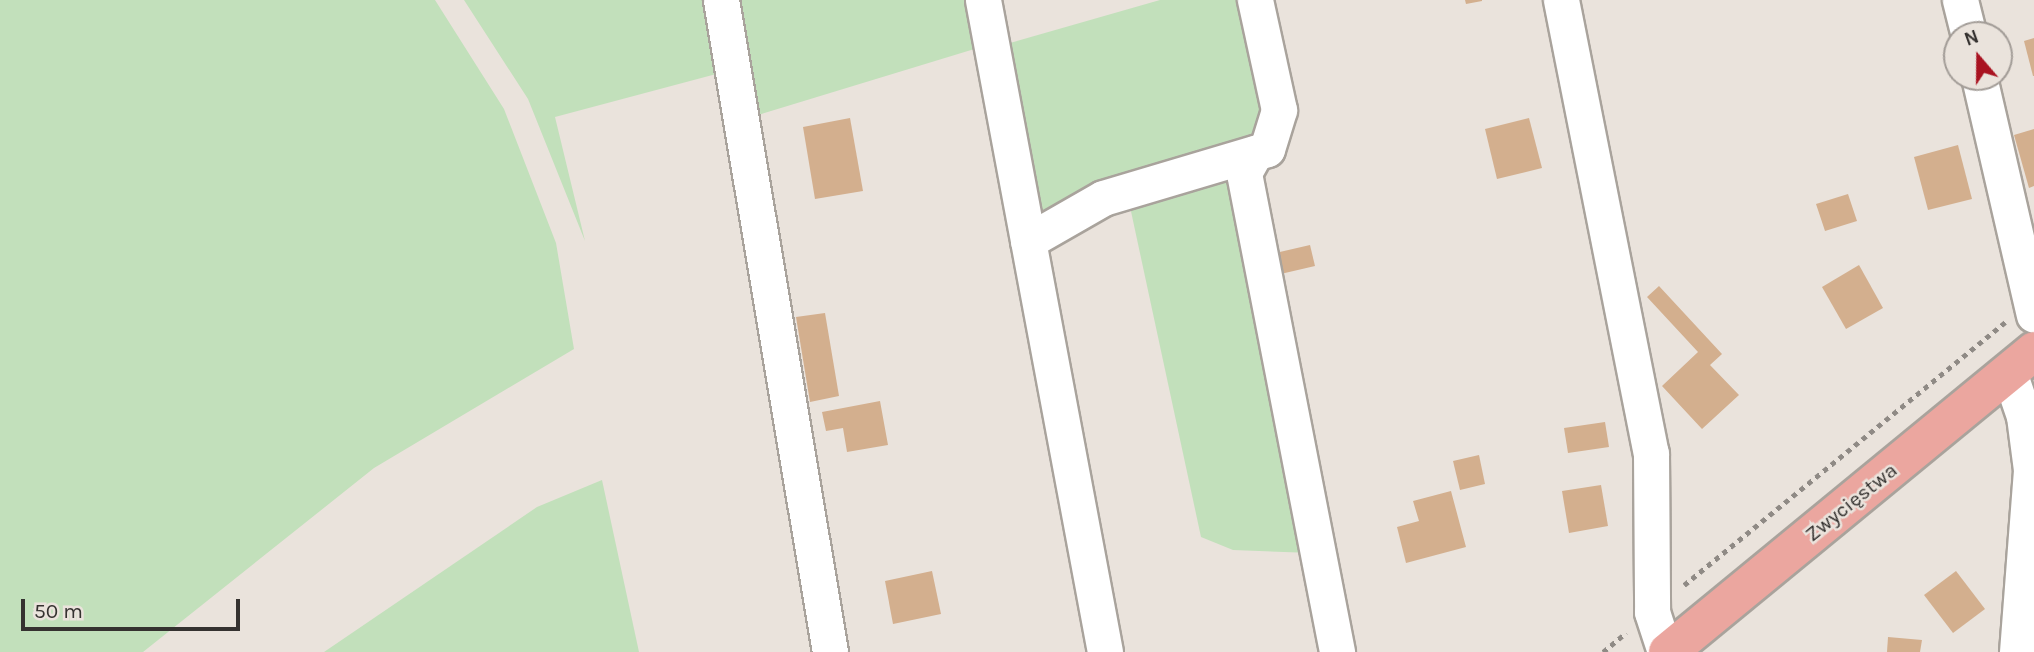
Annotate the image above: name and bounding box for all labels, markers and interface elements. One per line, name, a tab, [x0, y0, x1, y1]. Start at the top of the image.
north arrow	[1943, 21, 2013, 91]
text: N	[1961, 25, 1982, 51]
street label: Zwycięstwa	[1800, 457, 1902, 547]
scale bar	[24, 586, 243, 630]
text: 50 m	[34, 599, 83, 623]

